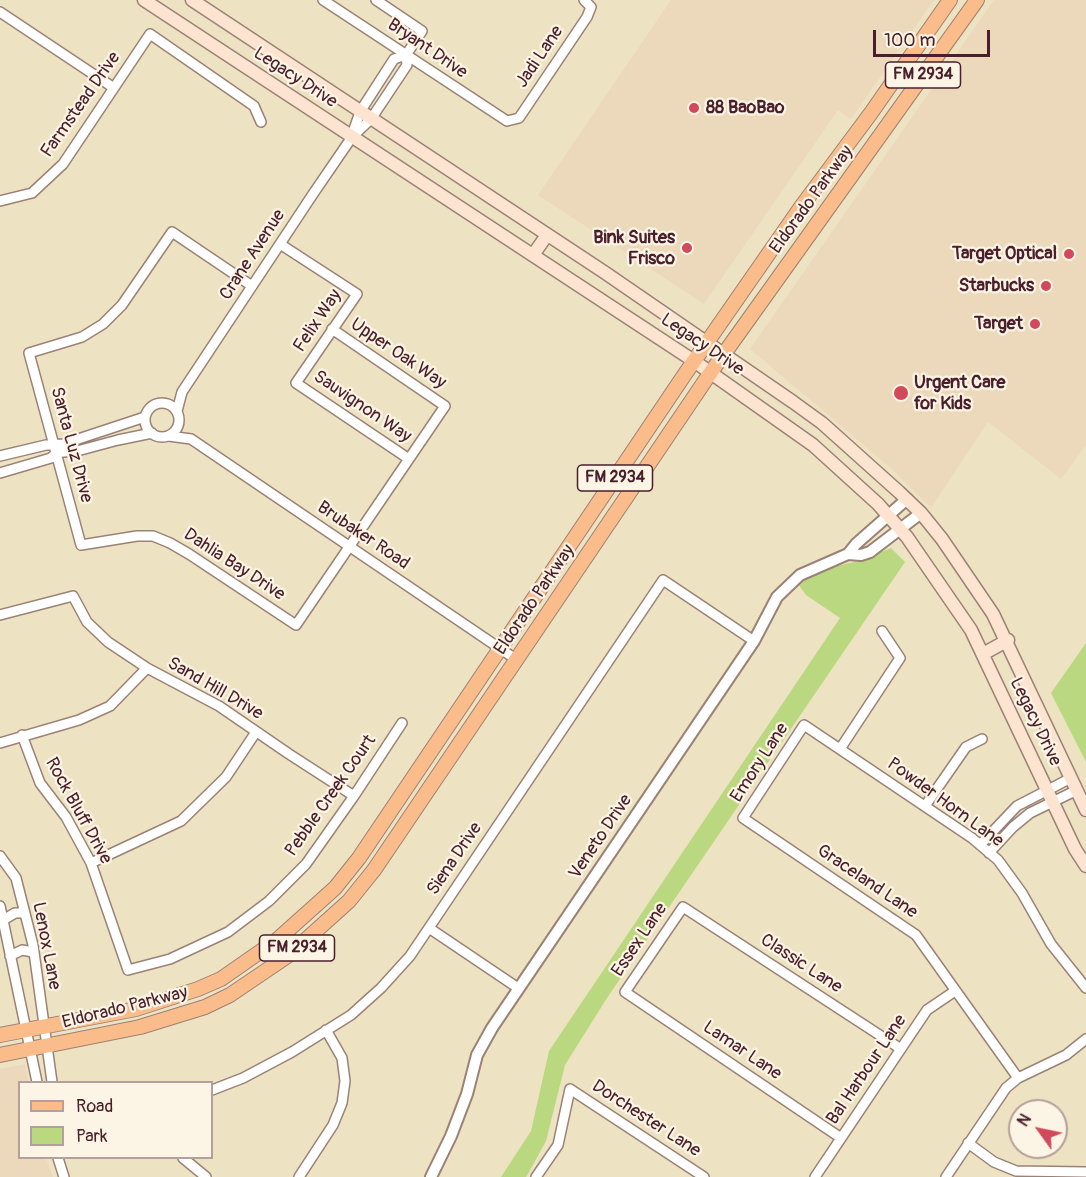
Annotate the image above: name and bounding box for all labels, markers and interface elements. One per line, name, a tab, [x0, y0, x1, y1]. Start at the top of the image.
street label: Bryant Drive	[383, 14, 471, 84]
scale bar	[876, 18, 993, 56]
street label: Jadi Lane	[511, 22, 569, 92]
text: 100 m	[884, 29, 936, 52]
street label: Legacy Drive	[249, 43, 341, 113]
street label: Farmstead Drive	[37, 48, 125, 162]
road number: FM 2934	[886, 62, 960, 88]
place label: 88 BaoBao	[706, 97, 784, 119]
marker: 88 BaoBao	[687, 101, 701, 115]
street label: Eldorado Parkway	[766, 142, 858, 258]
street label: Crane Avenue	[216, 206, 290, 304]
place label: Bink Suites Frisco	[593, 227, 675, 270]
marker: Bink Suites Frisco	[680, 241, 694, 255]
place label: Target Optical	[952, 243, 1057, 265]
marker: Target Optical	[1062, 247, 1076, 261]
place label: Starbucks	[959, 275, 1034, 297]
marker: Starbucks	[1039, 279, 1053, 293]
street label: Felix Way	[289, 286, 347, 356]
street label: Legacy Drive	[656, 309, 748, 381]
place label: Target	[974, 313, 1023, 335]
street label: Upper Oak Way	[346, 314, 450, 394]
marker: Target	[1028, 317, 1042, 331]
street label: Sauvignon Way	[309, 366, 415, 448]
place label: Urgent Care for Kids	[914, 372, 1005, 415]
marker: Urgent Care for Kids	[892, 384, 910, 402]
street label: Santa Luz Drive	[45, 385, 97, 505]
road number: FM 2934	[578, 465, 652, 491]
street label: Brubaker Road	[313, 497, 413, 575]
street label: Dahlia Bay Drive	[179, 524, 289, 606]
street label: Eldorado Parkway	[490, 541, 580, 659]
street label: Sand Hill Drive	[163, 653, 267, 725]
street label: Legacy Drive	[1004, 674, 1066, 770]
street label: Emory Lane	[726, 719, 794, 807]
street label: Pebble Creek Court	[281, 731, 381, 861]
street label: Rock Bluff Drive	[40, 754, 116, 868]
street label: Powder Horn Lane	[883, 754, 1007, 852]
street label: Veneto Drive	[565, 790, 637, 884]
street label: Siena Drive	[423, 819, 487, 899]
street label: Graceland Lane	[813, 840, 921, 924]
street label: Essex Lane	[607, 899, 673, 981]
street label: Lenox Lane	[27, 900, 65, 992]
street label: Classic Lane	[756, 930, 846, 998]
road number: FM 2934	[260, 935, 334, 961]
street label: Eldorado Parkway	[60, 982, 190, 1034]
street label: Bal Harbour Lane	[822, 1011, 912, 1129]
street label: Lamar Lane	[699, 1017, 785, 1085]
street label: Dorchester Lane	[588, 1076, 704, 1162]
legend	[18, 1081, 213, 1159]
text: Road	[76, 1095, 113, 1118]
north arrow	[1008, 1099, 1068, 1159]
text: N	[1013, 1110, 1036, 1130]
text: Park	[76, 1125, 108, 1148]

